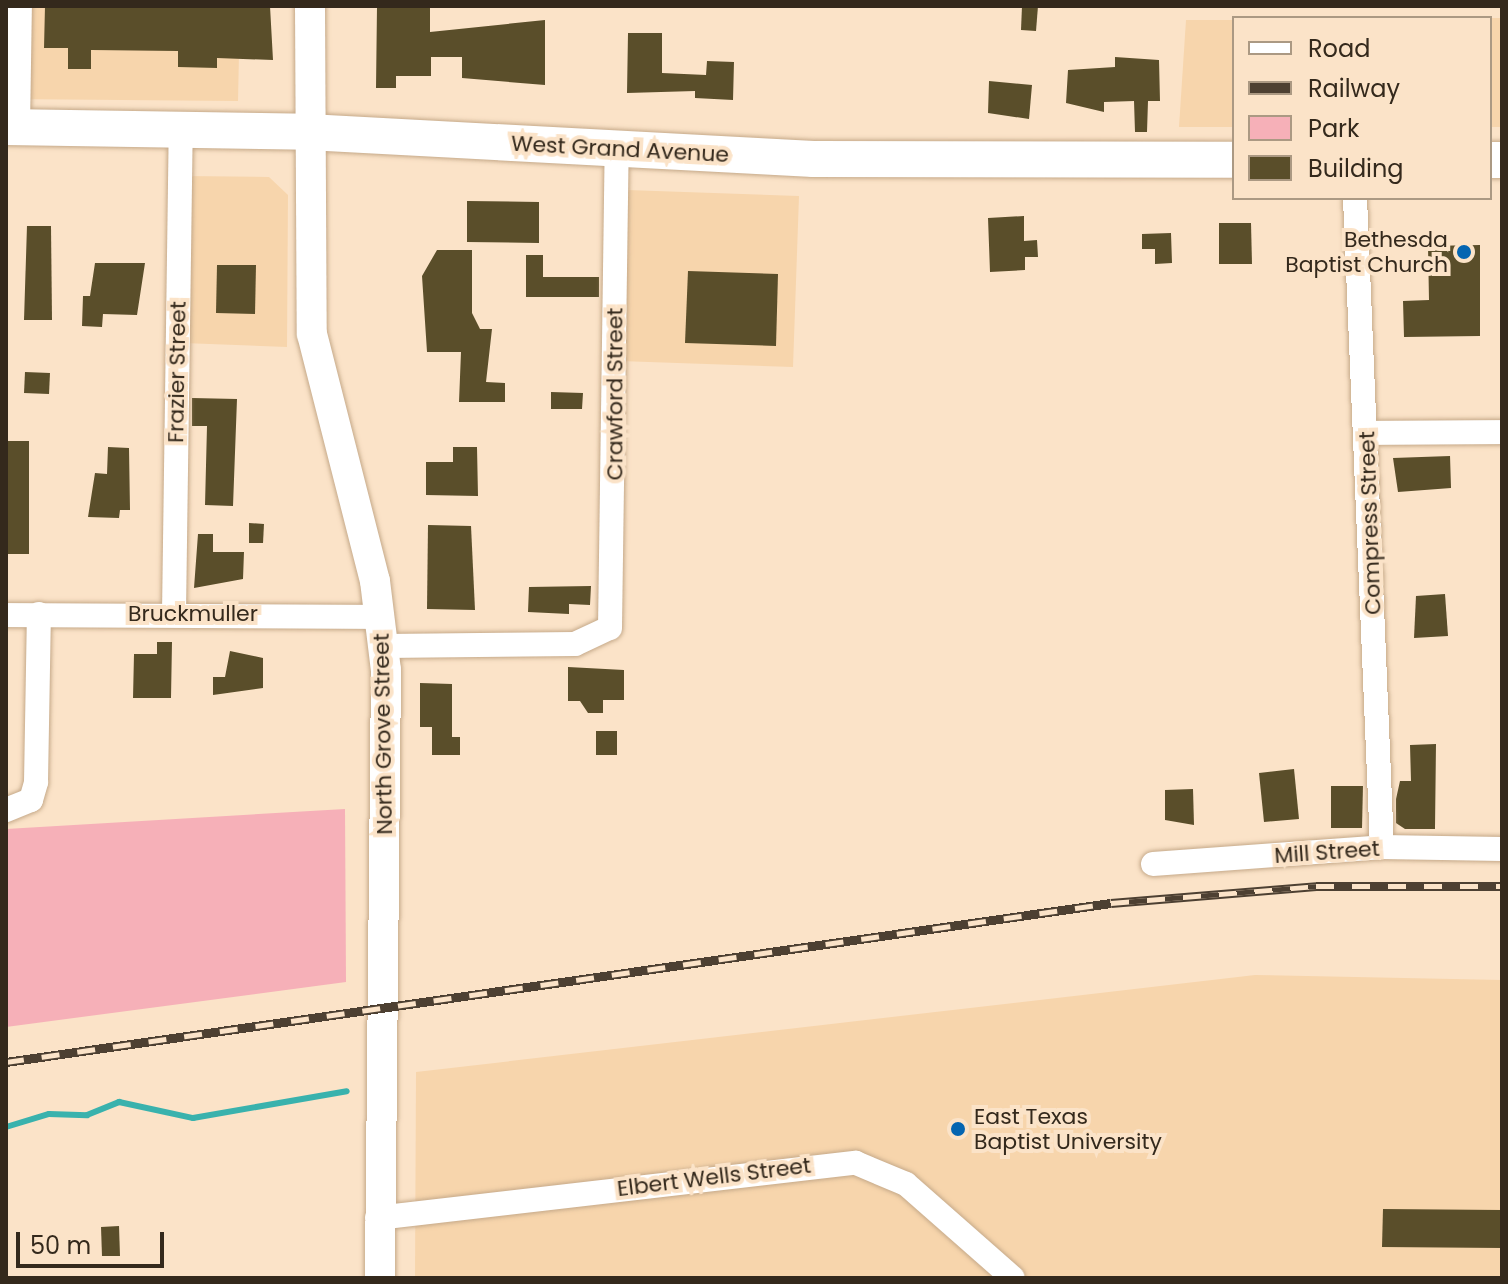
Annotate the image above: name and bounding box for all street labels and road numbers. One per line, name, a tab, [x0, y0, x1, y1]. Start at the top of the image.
street label: West Grand Avenue	[510, 130, 730, 168]
street label: Frazier Street	[163, 301, 191, 443]
street label: Crawford Street	[602, 308, 628, 480]
street label: Compress Street	[1354, 431, 1386, 615]
street label: Bruckmuller	[128, 601, 258, 627]
street label: North Grove Street	[368, 633, 398, 835]
street label: Mill Street	[1273, 835, 1381, 869]
street label: Elbert Wells Street	[616, 1152, 812, 1202]

